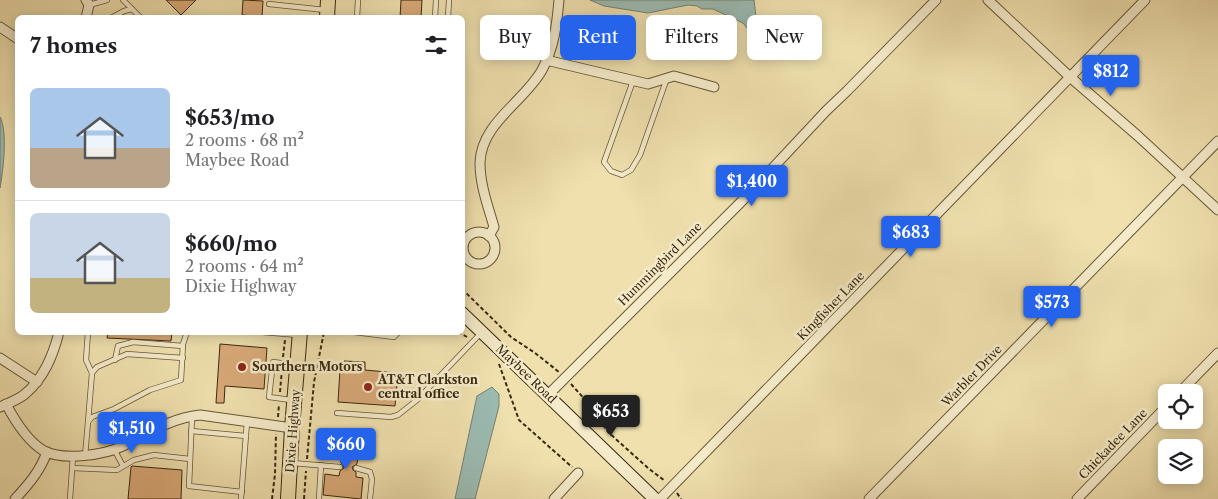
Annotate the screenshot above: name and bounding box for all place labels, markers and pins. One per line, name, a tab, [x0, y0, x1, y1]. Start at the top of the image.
pin: $812	[1081, 54, 1141, 97]
pin: $1,400	[711, 164, 793, 207]
pin: $683	[881, 216, 941, 258]
pin: $573	[1022, 286, 1082, 328]
place label: Sourthern Motors	[252, 359, 363, 374]
marker: Sourthern Motors	[236, 361, 248, 373]
place label: AT&T Clarkston central office	[377, 372, 479, 401]
marker: AT&T Clarkston central office	[362, 381, 374, 393]
pin: $653	[581, 394, 641, 437]
pin: $1,510	[91, 412, 173, 454]
pin: $660	[316, 428, 376, 470]

